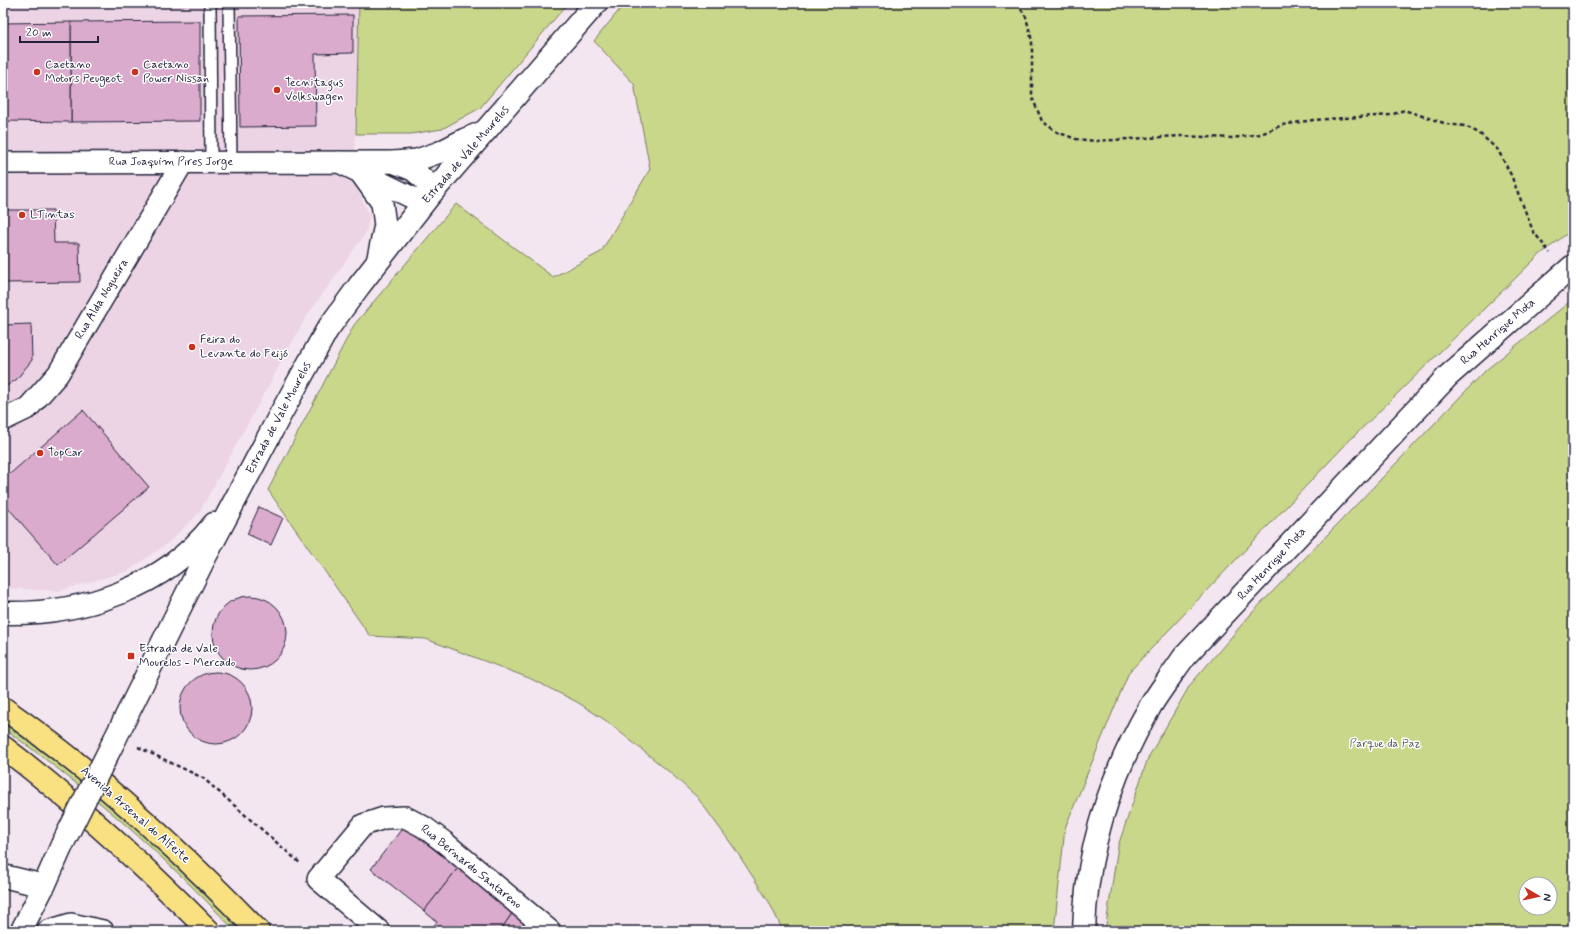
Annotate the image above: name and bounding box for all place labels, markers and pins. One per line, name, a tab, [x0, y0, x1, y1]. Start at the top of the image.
place label: Caetano Motors Peugeot	[45, 57, 122, 87]
place label: Caetano Power Nissan	[143, 57, 209, 87]
marker: Caetano Motors Peugeot	[32, 67, 42, 77]
marker: Caetano Power Nissan	[130, 67, 140, 77]
place label: Tecnitagus Volkswagen	[285, 75, 344, 105]
marker: Tecnitagus Volkswagen	[272, 85, 282, 95]
place label: LTintas	[30, 207, 75, 223]
marker: LTintas	[17, 210, 27, 220]
place label: Feira do Levante do Feijó	[200, 332, 288, 362]
marker: Feira do Levante do Feijó	[187, 342, 197, 352]
place label: TopCar	[48, 445, 83, 461]
marker: TopCar	[35, 448, 45, 458]
place label: Estrada de Vale Mourelos - Mercado	[139, 641, 236, 671]
marker: Estrada de Vale Mourelos - Mercado	[126, 651, 136, 661]

